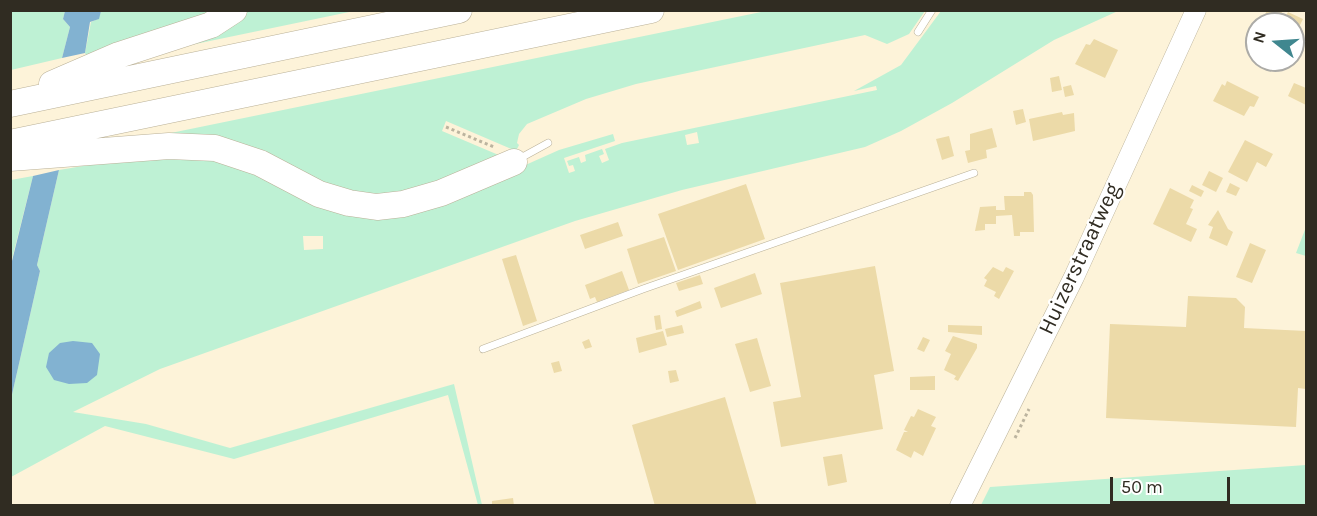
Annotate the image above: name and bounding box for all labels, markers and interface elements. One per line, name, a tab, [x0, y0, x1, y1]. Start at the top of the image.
north arrow	[1245, 12, 1305, 72]
text: N	[1248, 29, 1270, 45]
street label: Huizerstraatweg	[1033, 179, 1127, 339]
scale bar	[1113, 465, 1233, 503]
text: 50 m	[1121, 476, 1163, 498]

